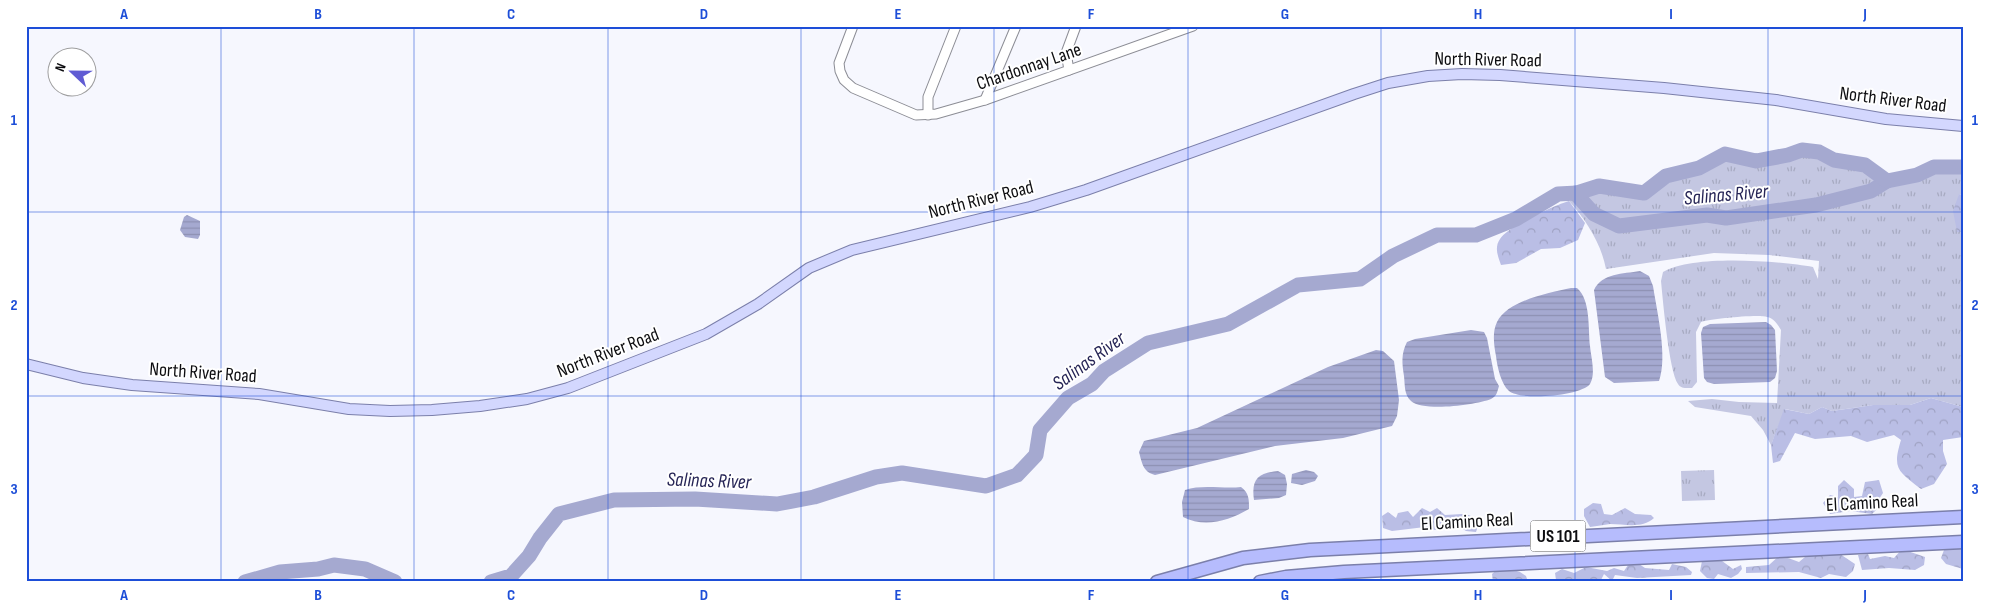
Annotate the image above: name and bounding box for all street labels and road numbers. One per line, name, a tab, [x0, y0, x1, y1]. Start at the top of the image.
street label: Chardonnay Lane	[973, 38, 1085, 96]
street label: North River Road	[1434, 48, 1542, 72]
street label: North River Road	[1838, 82, 1948, 118]
street label: North River Road	[926, 176, 1036, 224]
street label: North River Road	[554, 323, 662, 383]
street label: North River Road	[149, 358, 257, 388]
street label: El Camino Real	[1825, 489, 1919, 517]
street label: El Camino Real	[1420, 508, 1514, 536]
road number: US 101	[1530, 520, 1586, 552]

